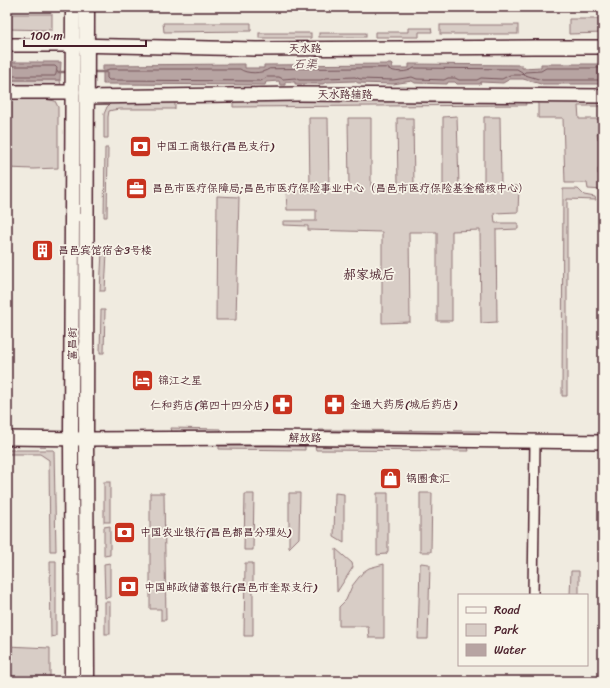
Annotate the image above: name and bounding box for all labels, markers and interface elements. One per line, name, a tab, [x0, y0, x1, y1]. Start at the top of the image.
scale bar	[24, 22, 146, 48]
text: 100 m	[30, 25, 63, 47]
street label: 天水路	[289, 39, 322, 58]
water label: 石渠	[293, 53, 318, 75]
street label: 天水路辅路	[318, 85, 373, 104]
bank icon: 中国工商银行(昌邑支行)	[127, 133, 153, 159]
place label: 中国工商银行(昌邑支行)	[156, 137, 275, 156]
office icon: 昌邑市医疗保障局;昌邑市医疗保险事业中心（昌邑市医疗保险基金稽核中心）	[124, 175, 150, 201]
place label: 昌邑市医疗保障局;昌邑市医疗保险事业中心（昌邑市医疗保险基金稽核中心）	[152, 179, 529, 198]
building icon: 昌邑宾馆宿舍3号楼	[30, 237, 56, 263]
place label: 昌邑宾馆宿舍3号楼	[58, 241, 152, 260]
district label: 郝家城后	[343, 263, 395, 286]
street label: 富昌街	[63, 327, 82, 361]
hotel icon: 锦江之星	[130, 367, 156, 393]
place label: 锦江之星	[158, 371, 202, 390]
pharmacy icon: 金通大药房(城后药店)	[322, 391, 348, 417]
pharmacy icon: 仁和药店(第四十四分店)	[270, 392, 296, 418]
place label: 金通大药房(城后药店)	[350, 395, 458, 414]
place label: 仁和药店(第四十四分店)	[150, 396, 269, 415]
street label: 解放路	[288, 428, 322, 448]
shop icon: 锅圈食汇	[378, 465, 404, 491]
place label: 锅圈食汇	[406, 469, 450, 488]
bank icon: 中国农业银行(昌邑都昌分理处)	[111, 519, 137, 545]
place label: 中国农业银行(昌邑都昌分理处)	[140, 523, 292, 542]
bank icon: 中国邮政储蓄银行(昌邑市奎聚支行)	[115, 574, 141, 600]
place label: 中国邮政储蓄银行(昌邑市奎聚支行)	[144, 578, 318, 597]
legend	[458, 594, 588, 666]
text: Road	[494, 599, 521, 621]
text: Park	[494, 619, 519, 641]
text: Water	[494, 639, 527, 661]

